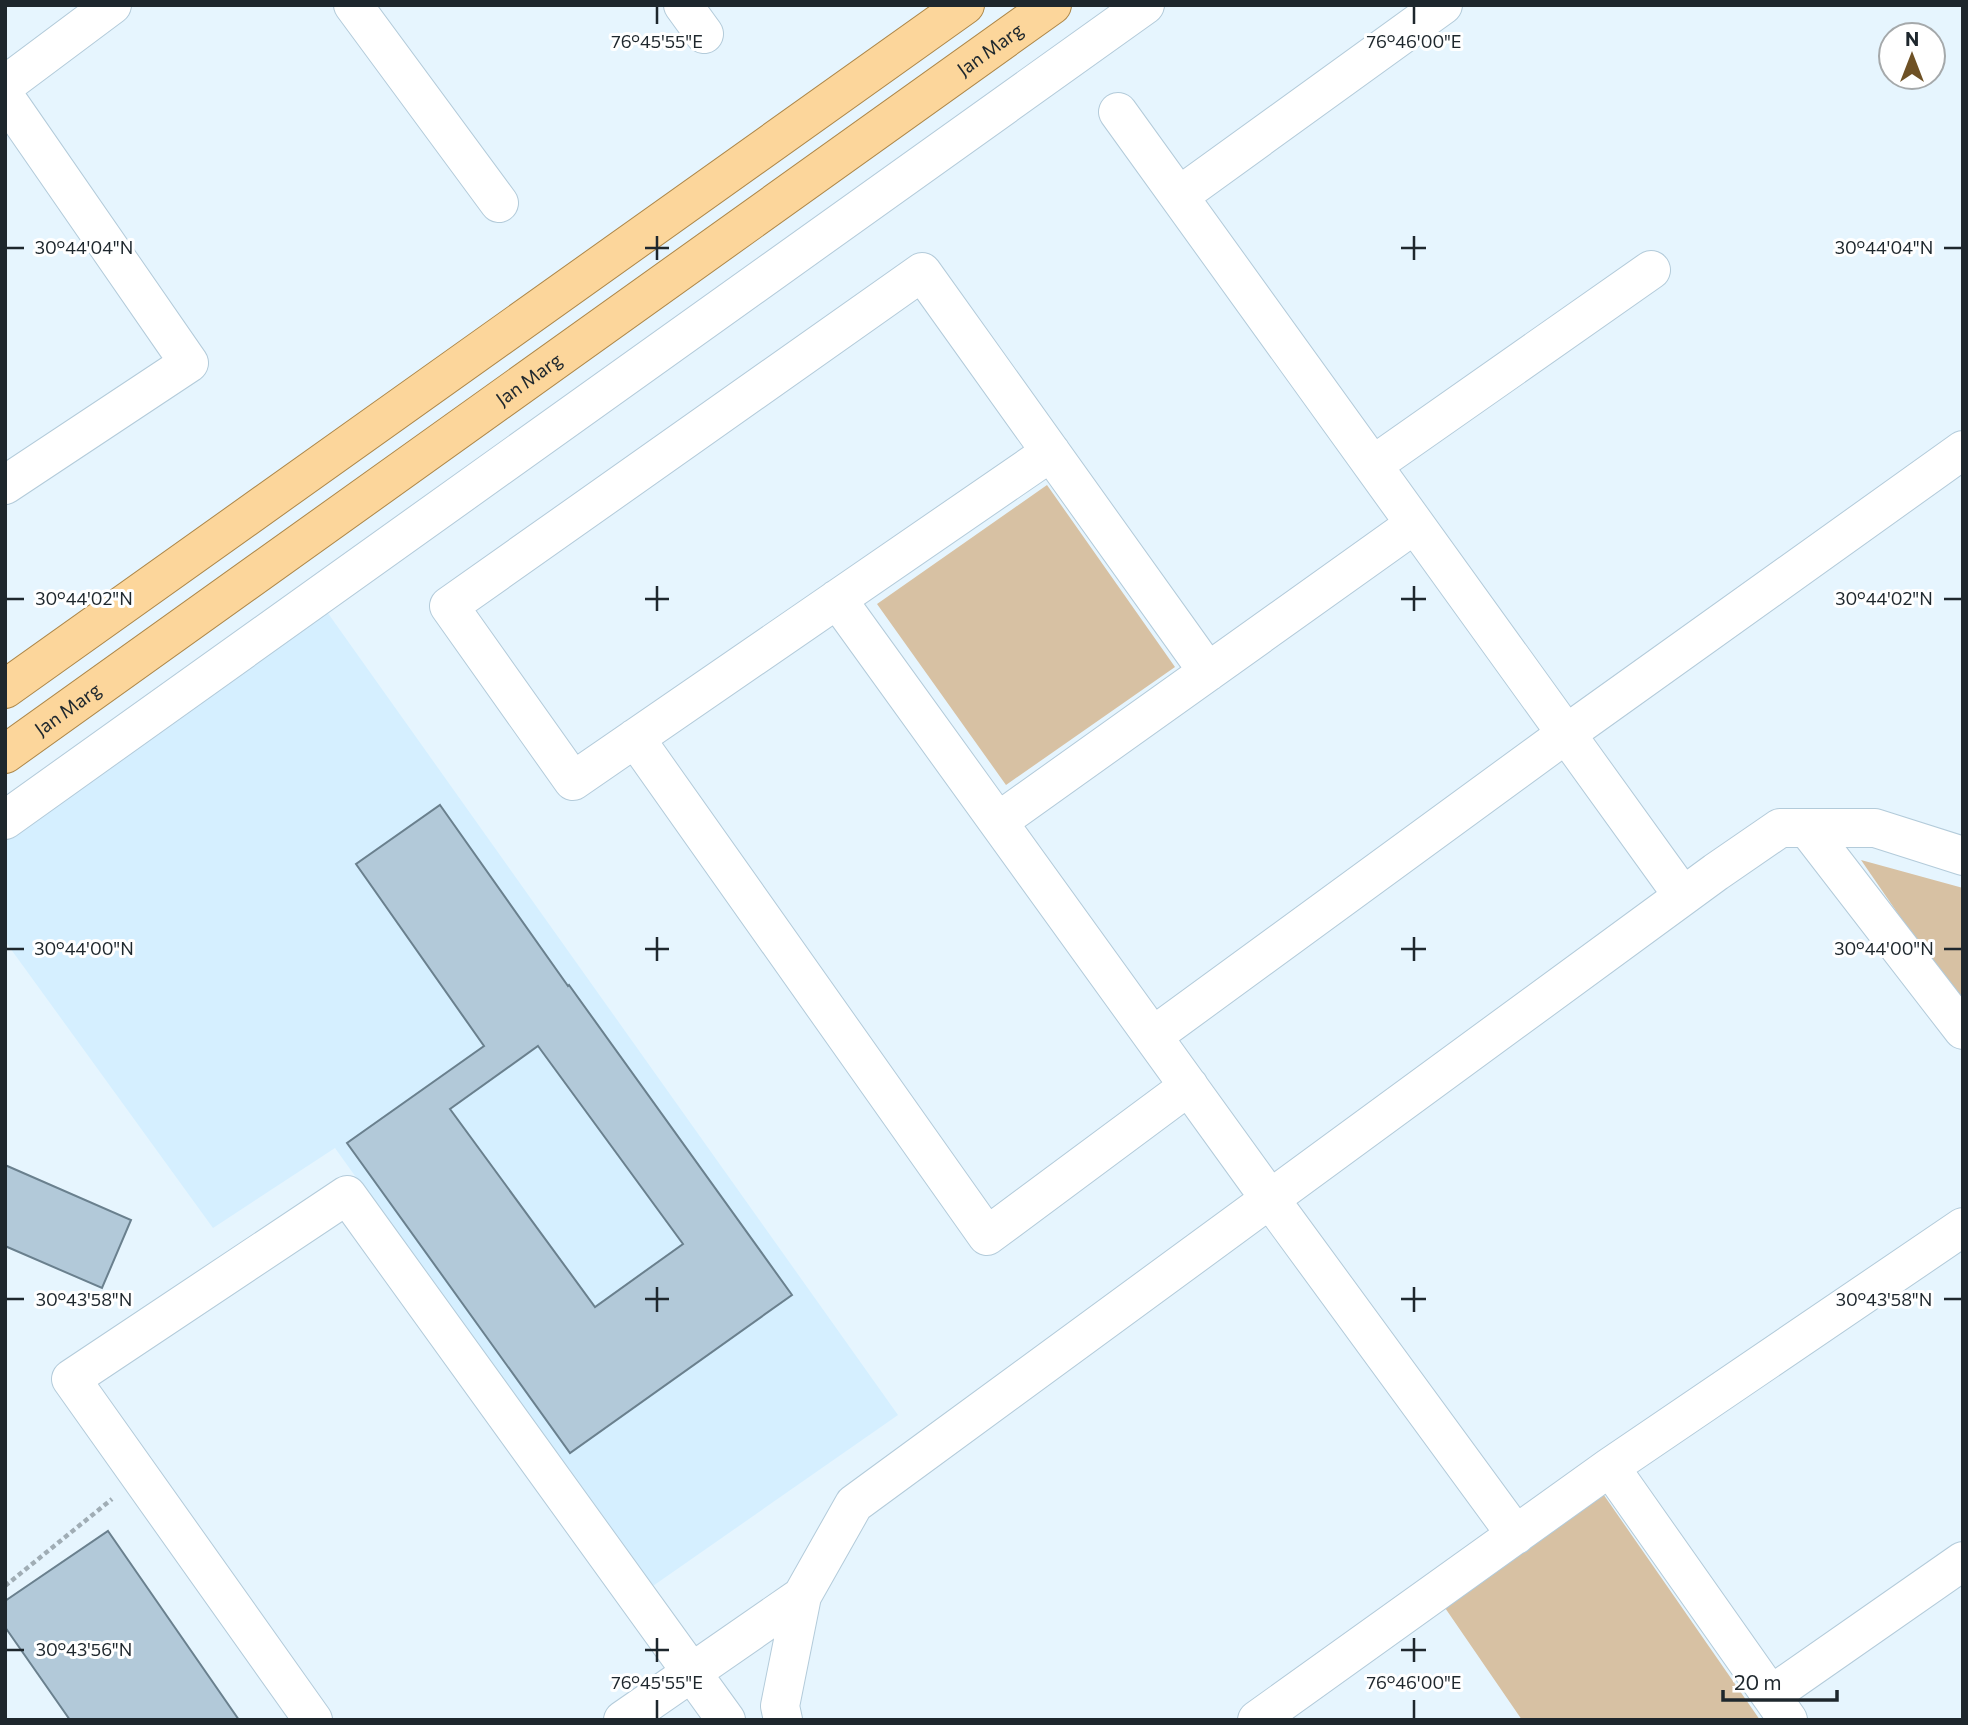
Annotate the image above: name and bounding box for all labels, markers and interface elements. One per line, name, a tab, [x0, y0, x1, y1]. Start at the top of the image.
street label: Jan Marg	[952, 18, 1027, 80]
north arrow	[1877, 21, 1947, 91]
text: N	[1905, 27, 1919, 50]
text: 76°45'55"E	[611, 30, 703, 52]
text: 76°46'00"E	[1366, 30, 1462, 52]
text: 30°44'04"N	[35, 236, 133, 258]
text: 30°44'04"N	[1835, 236, 1933, 258]
street label: Jan Marg	[491, 347, 566, 410]
text: 30°44'02"N	[35, 587, 133, 609]
text: 30°44'02"N	[1835, 587, 1933, 609]
street label: Jan Marg	[30, 677, 105, 740]
text: 30°44'00"N	[34, 937, 134, 959]
text: 30°44'00"N	[1834, 937, 1934, 959]
text: 30°43'58"N	[36, 1288, 132, 1310]
text: 30°43'58"N	[1836, 1288, 1932, 1310]
text: 30°43'56"N	[36, 1638, 132, 1660]
scale bar	[1723, 1658, 1837, 1702]
text: 20 m	[1734, 1669, 1782, 1694]
text: 76°45'55"E	[611, 1671, 703, 1693]
text: 76°46'00"E	[1366, 1671, 1462, 1693]

